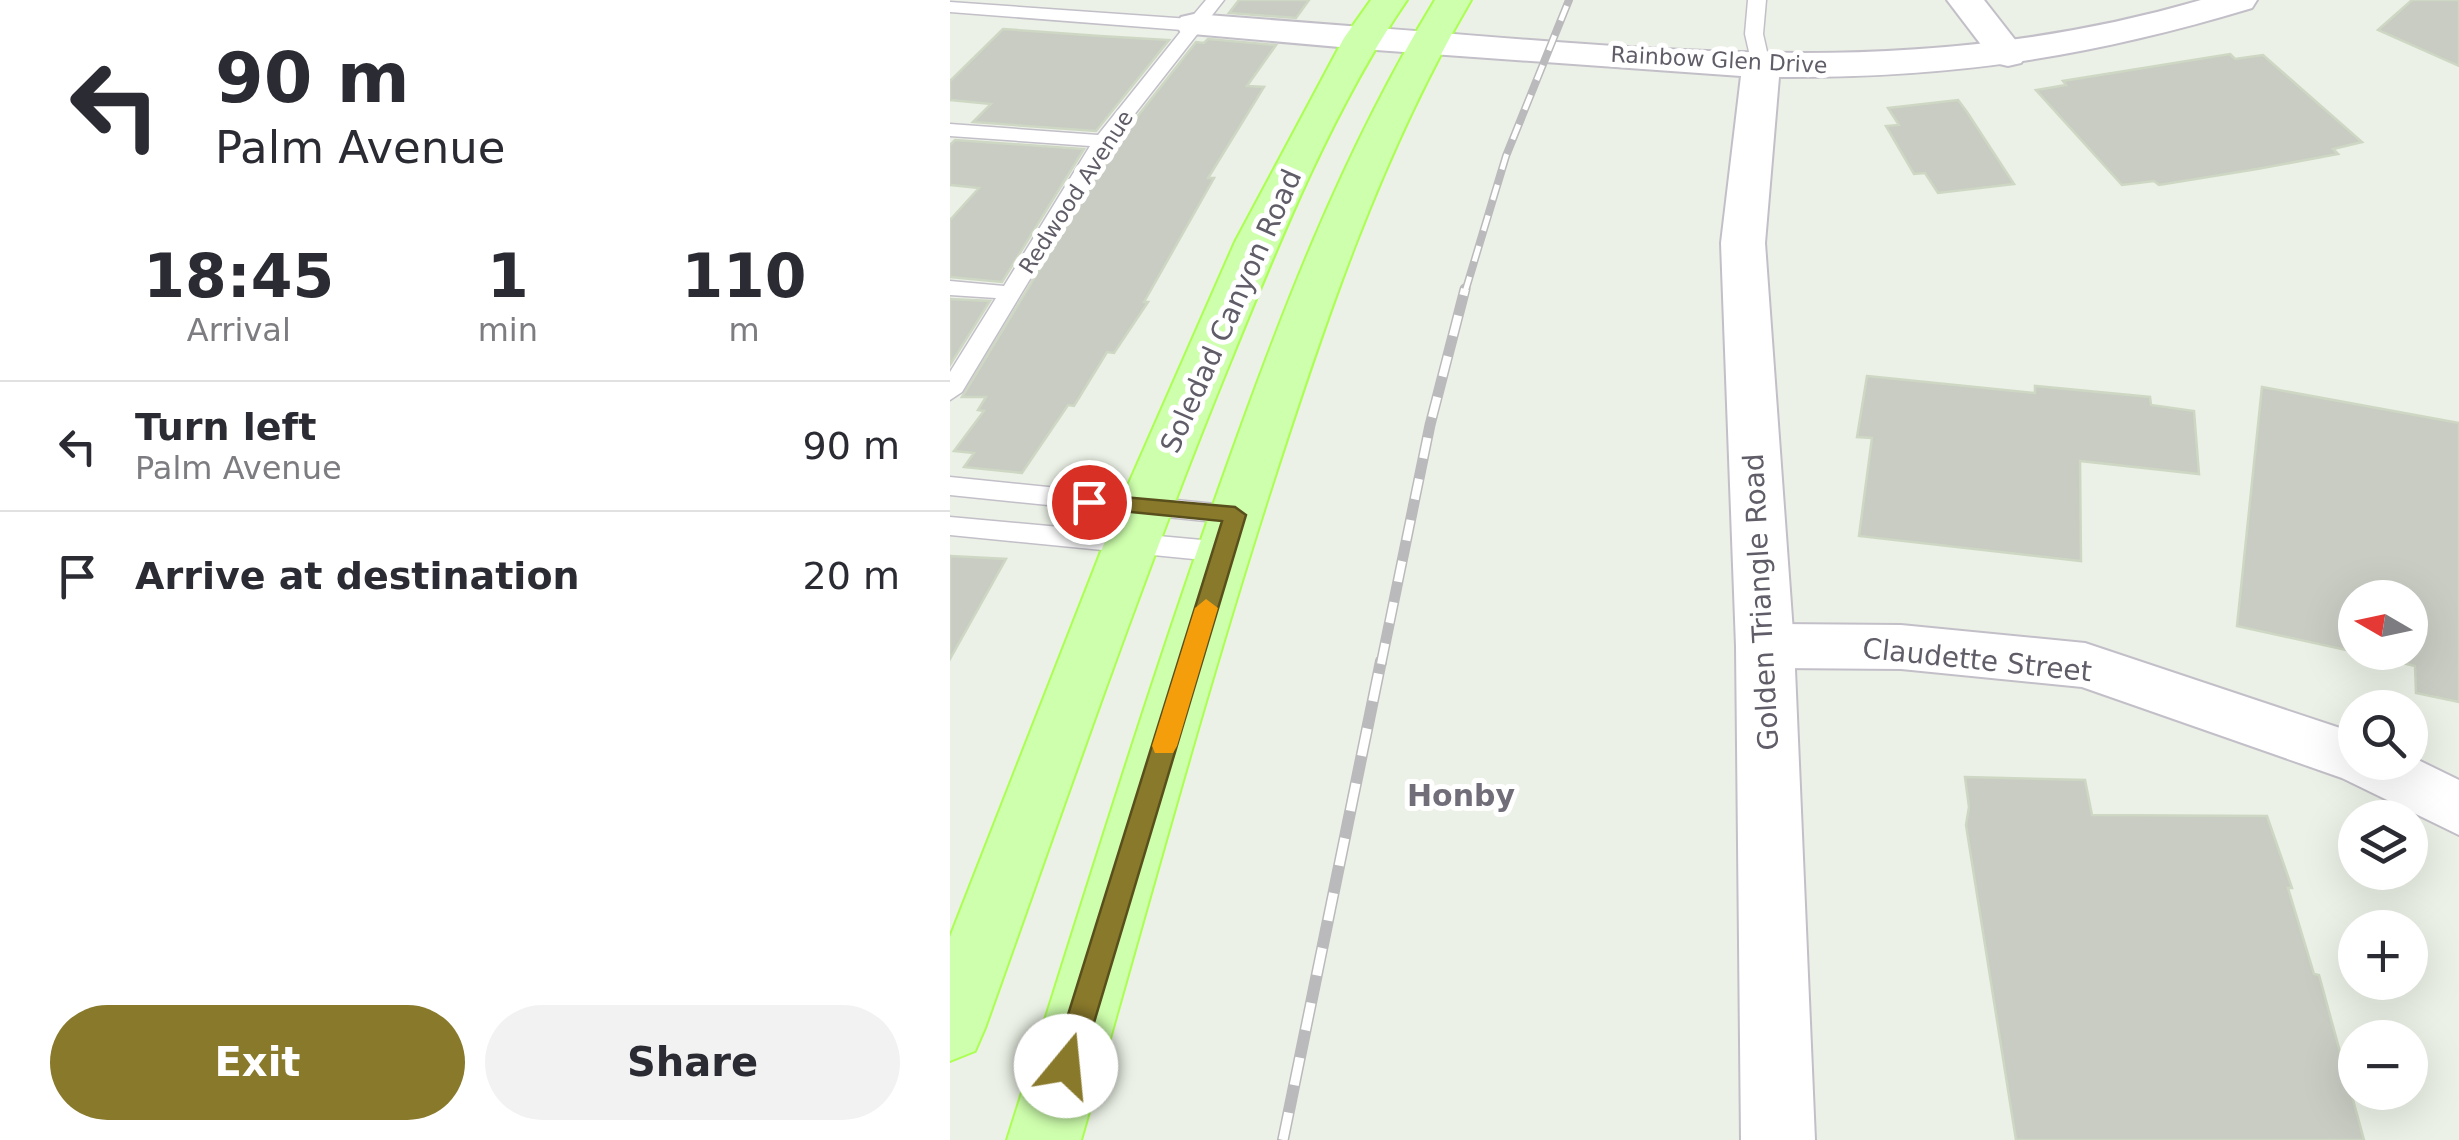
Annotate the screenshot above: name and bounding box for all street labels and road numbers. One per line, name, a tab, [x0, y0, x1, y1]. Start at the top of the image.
street label: Rainbow Glen Drive	[1610, 42, 1828, 78]
street label: Redwood Avenue	[1014, 106, 1138, 278]
street label: Soledad Canyon Road	[1154, 164, 1308, 458]
street label: Golden Triangle Road	[1737, 453, 1785, 751]
street label: Claudette Street	[1861, 632, 2093, 688]

